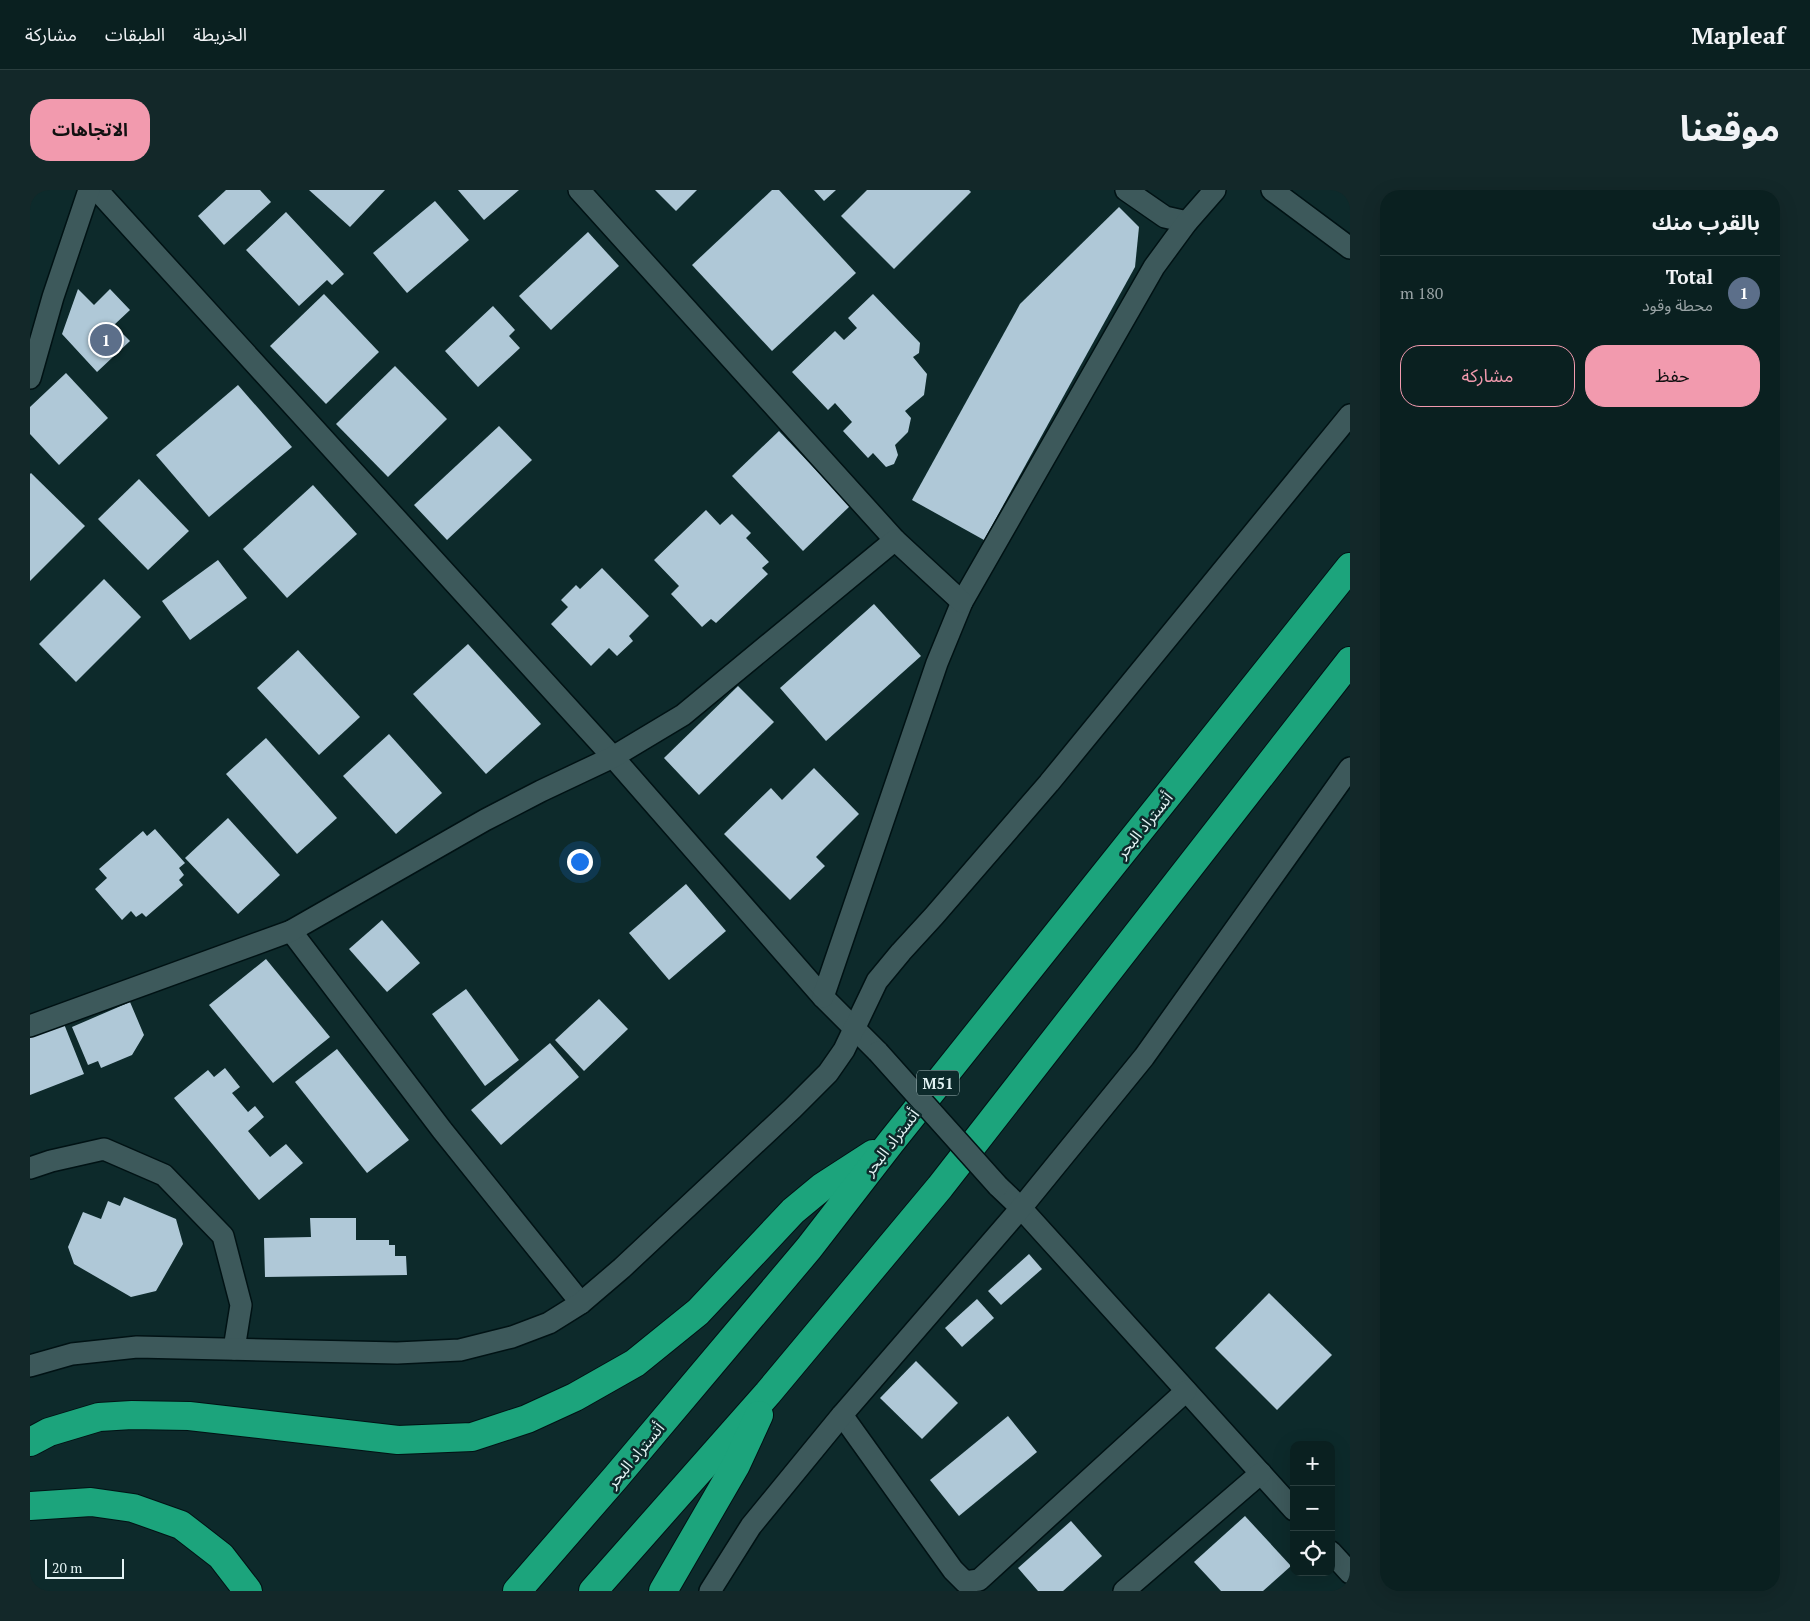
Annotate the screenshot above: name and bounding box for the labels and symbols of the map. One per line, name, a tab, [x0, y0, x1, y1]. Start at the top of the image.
pin: 1	[90, 321, 122, 359]
street label: أتستراد البحر	[1110, 787, 1178, 864]
your location	[567, 849, 593, 875]
road number: M51	[917, 1070, 959, 1096]
street label: أتستراد البحر	[857, 1104, 924, 1181]
street label: أتستراد البحر	[600, 1418, 669, 1493]
scale bar	[45, 1556, 124, 1579]

